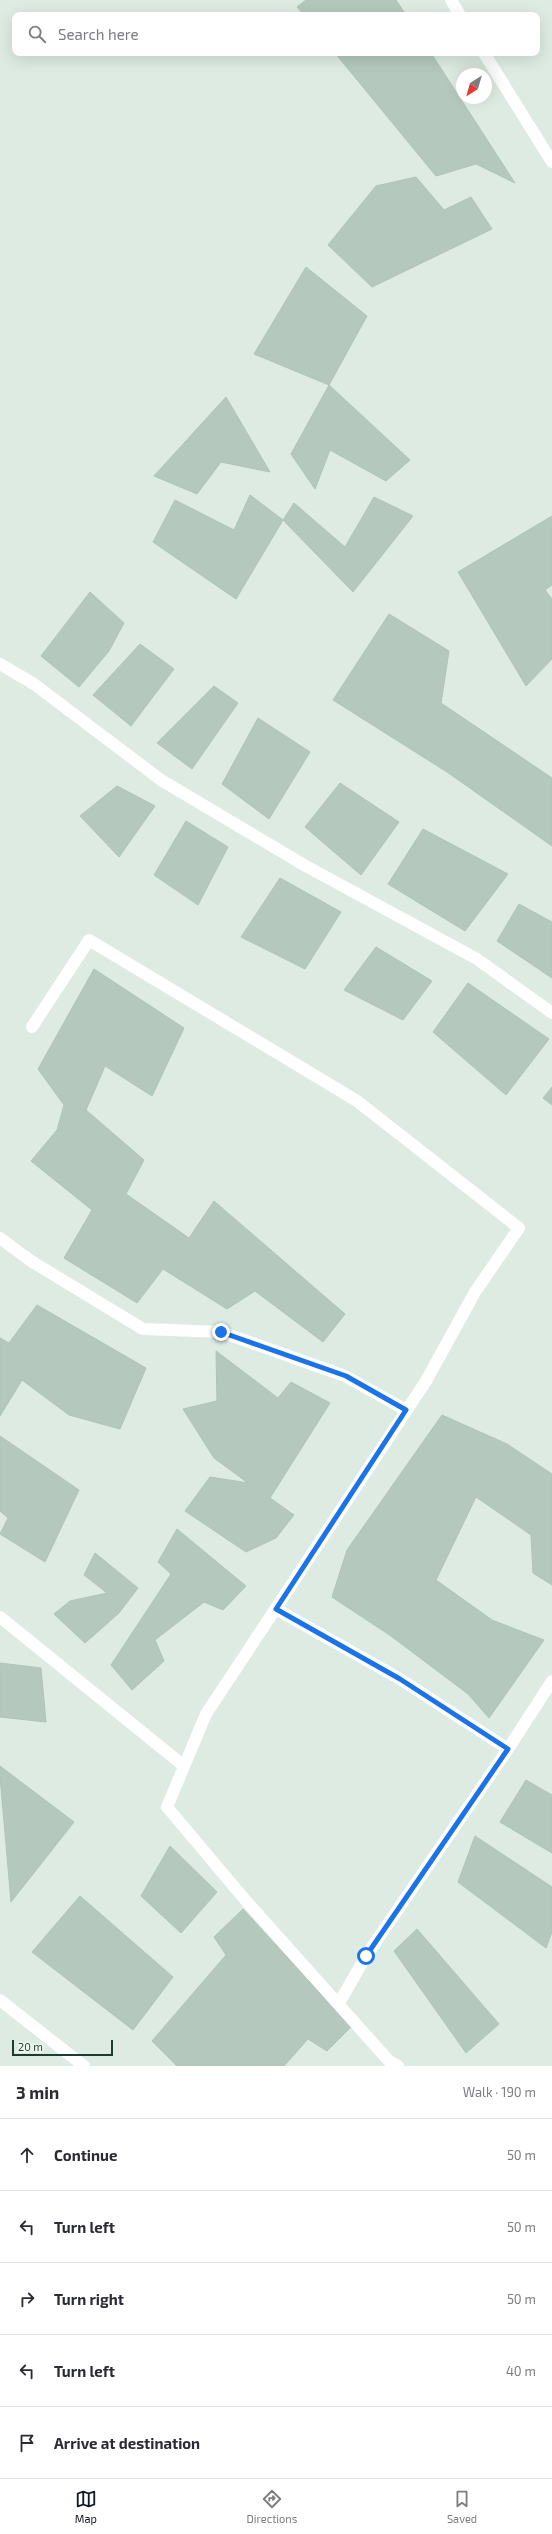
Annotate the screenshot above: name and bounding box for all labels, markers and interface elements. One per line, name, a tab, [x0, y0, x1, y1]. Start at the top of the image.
search box	[12, 12, 540, 56]
icon: search	[26, 23, 48, 45]
text: Search here	[58, 25, 139, 43]
north arrow	[456, 68, 492, 104]
route end	[212, 1323, 230, 1341]
route start	[357, 1947, 375, 1965]
scale bar	[12, 2038, 113, 2057]
text: 20 m	[18, 2040, 43, 2053]
text: 3 min	[16, 2082, 59, 2102]
text: Walk · 190 m	[463, 2084, 536, 2100]
icon: ahead	[16, 2144, 38, 2166]
text: Continue	[54, 2146, 117, 2164]
text: 50 m	[507, 2147, 536, 2163]
icon: left	[16, 2216, 38, 2238]
text: Turn left	[54, 2218, 115, 2236]
text: 50 m	[507, 2219, 536, 2235]
icon: right	[16, 2288, 38, 2310]
text: Turn right	[54, 2290, 124, 2308]
text: 50 m	[507, 2291, 536, 2307]
icon: left	[16, 2360, 38, 2382]
text: Turn left	[54, 2362, 115, 2380]
text: 40 m	[506, 2363, 536, 2379]
icon: arrive	[16, 2432, 38, 2454]
text: Arrive at destination	[54, 2434, 200, 2452]
tab: Map	[75, 2488, 97, 2525]
tab: Directions	[247, 2488, 297, 2525]
tab: Saved	[447, 2488, 477, 2525]

